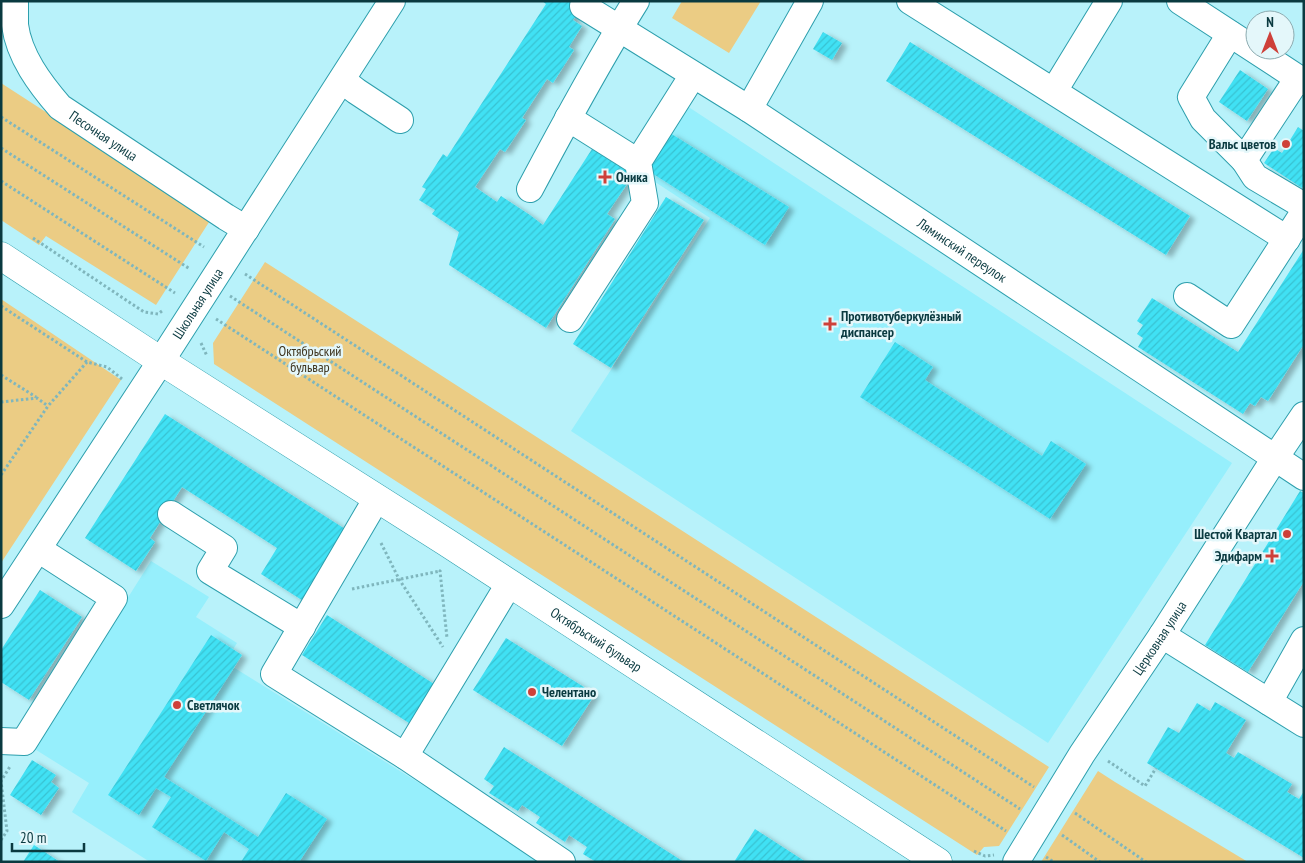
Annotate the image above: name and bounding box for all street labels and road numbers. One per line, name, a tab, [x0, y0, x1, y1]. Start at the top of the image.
street label: Песочная улица	[66, 107, 141, 165]
street label: Ляминский переулок	[913, 214, 1011, 287]
street label: Школьная улица	[168, 265, 227, 343]
street label: Церковная улица	[1129, 598, 1190, 679]
street label: Октябрьский бульвар	[547, 603, 645, 676]

